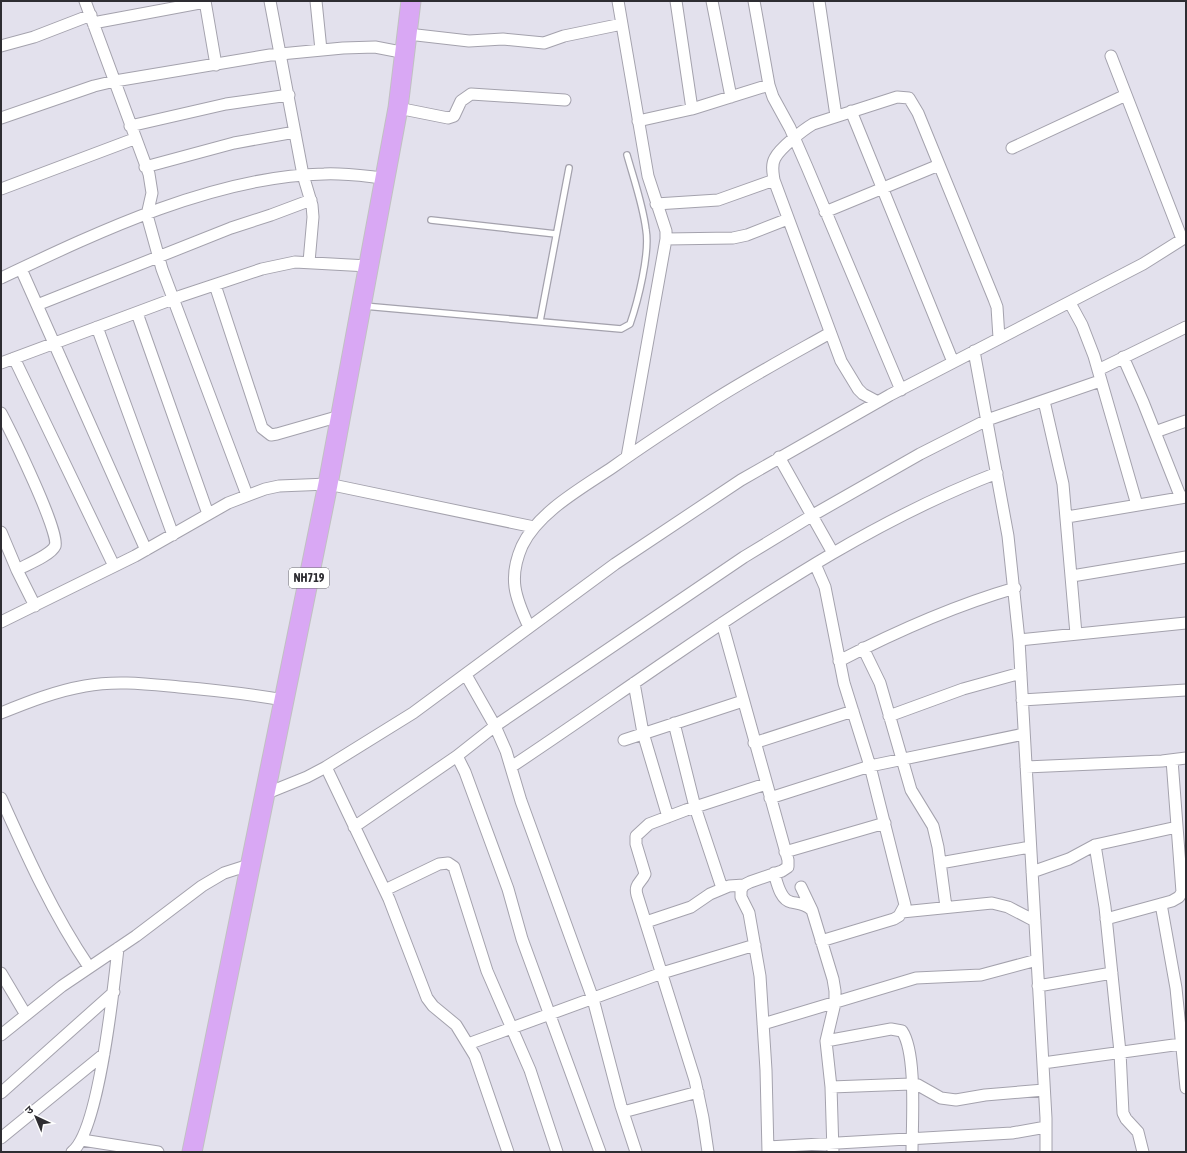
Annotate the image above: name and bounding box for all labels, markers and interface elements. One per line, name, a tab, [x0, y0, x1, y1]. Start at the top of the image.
road number: NH719	[289, 568, 329, 588]
north arrow	[16, 1097, 56, 1137]
text: उ	[23, 1103, 36, 1116]

